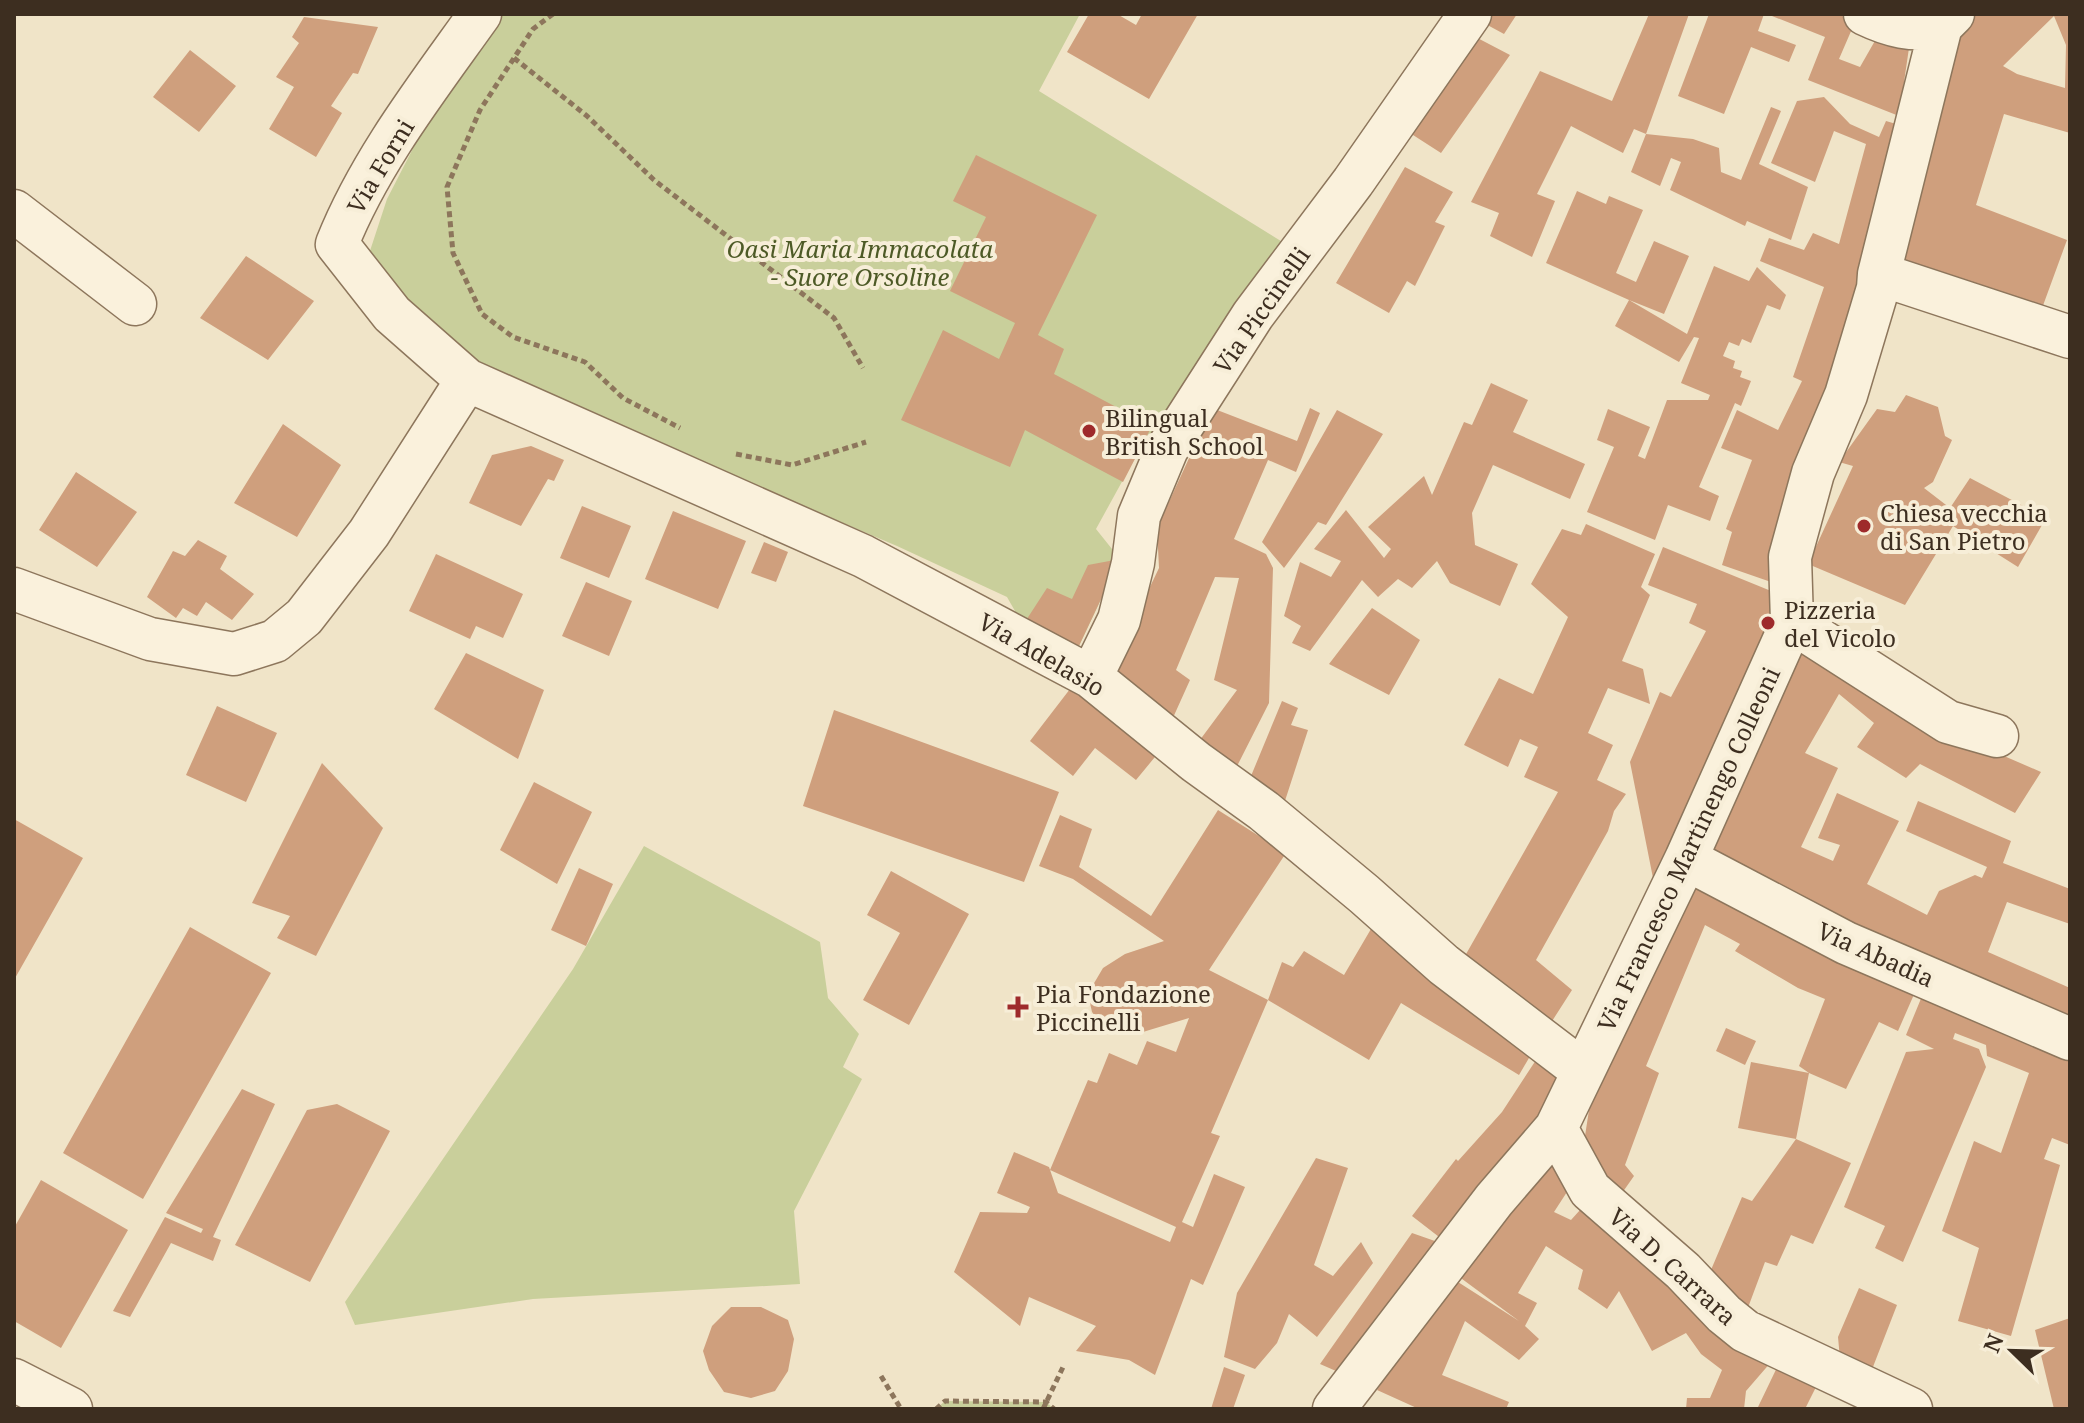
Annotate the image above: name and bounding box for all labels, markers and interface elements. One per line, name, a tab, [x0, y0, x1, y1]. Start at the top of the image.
street label: Via Forni	[339, 112, 421, 220]
park label: Oasi Maria Immacolata - Suore Orsoline	[727, 232, 993, 293]
street label: Via Piccinelli	[1205, 240, 1317, 380]
place label: Bilingual British School	[1105, 401, 1264, 462]
marker: Bilingual British School	[1080, 422, 1098, 440]
place label: Chiesa vecchia di San Pietro	[1880, 496, 2048, 557]
marker: Chiesa vecchia di San Pietro	[1855, 517, 1873, 535]
place label: Pizzeria del Vicolo	[1784, 593, 1896, 654]
street label: Via Adelasio	[973, 604, 1111, 704]
marker: Pizzeria del Vicolo	[1759, 614, 1777, 632]
street label: Via Francesco Martinengo Colleoni	[1589, 661, 1787, 1037]
street label: Via Abadia	[1812, 914, 1940, 994]
place label: Pia Fondazione Piccinelli	[1036, 977, 1211, 1038]
marker: Pia Fondazione Piccinelli	[1007, 996, 1029, 1018]
street label: Via D. Carrara	[1602, 1200, 1744, 1332]
north arrow	[1972, 1311, 2052, 1391]
text: N	[1975, 1329, 2010, 1357]

